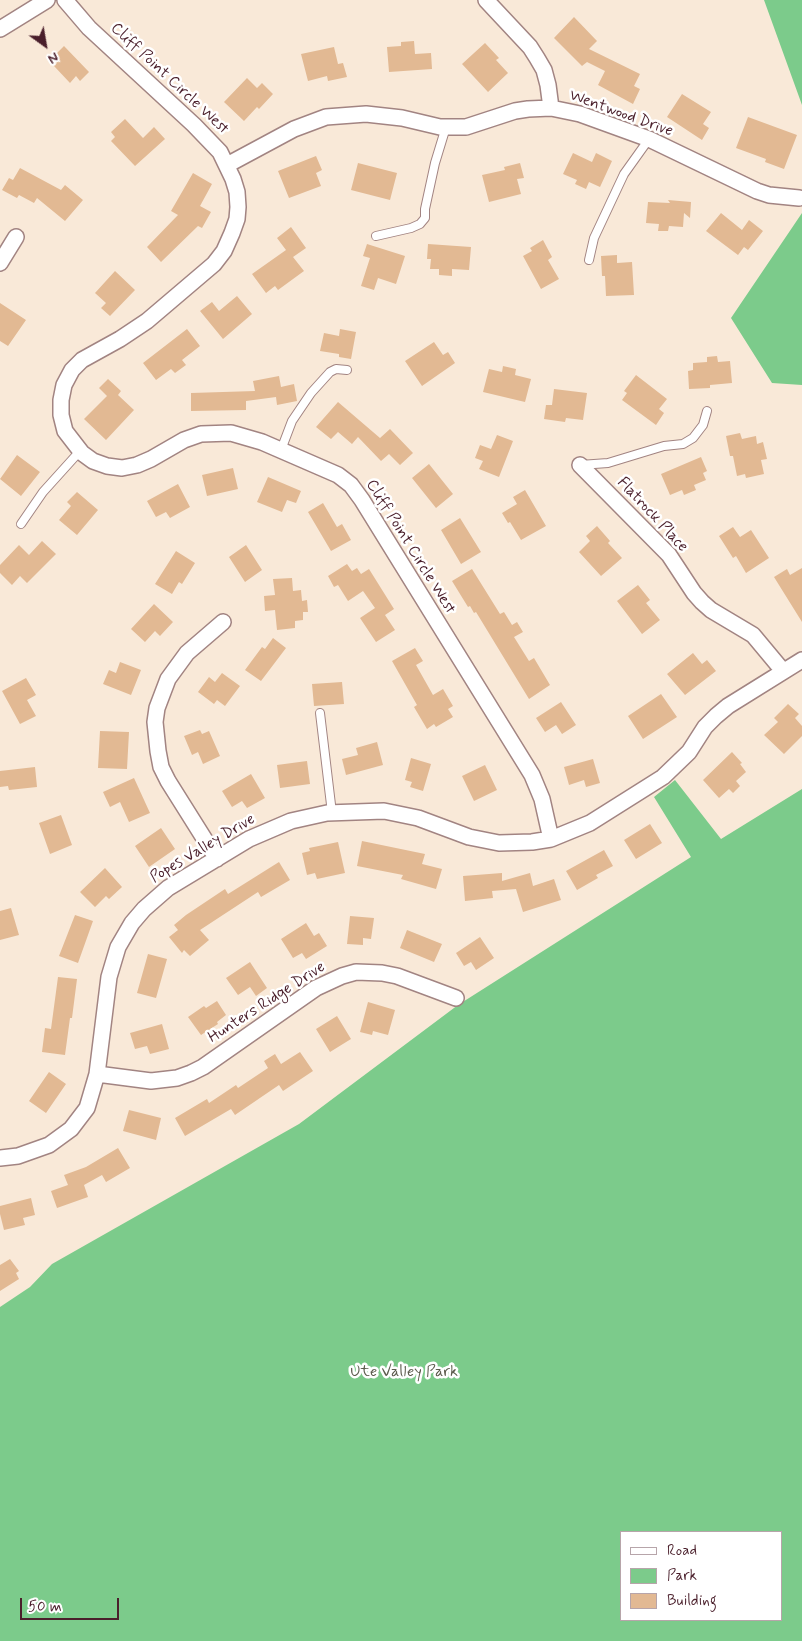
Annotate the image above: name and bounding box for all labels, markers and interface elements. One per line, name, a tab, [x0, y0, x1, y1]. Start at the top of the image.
street label: Cliff Point Circle West	[106, 19, 232, 139]
north arrow	[20, 20, 70, 70]
text: N	[44, 48, 62, 68]
street label: Wentwood Drive	[566, 86, 676, 142]
street label: Flatrock Place	[612, 474, 692, 556]
street label: Cliff Point Circle West	[361, 476, 459, 618]
street label: Popes Valley Drive	[147, 810, 259, 888]
street label: Hunters Ridge Drive	[205, 958, 329, 1048]
park label: Ute Valley Park	[350, 1363, 458, 1383]
legend	[620, 1531, 782, 1621]
text: Road	[667, 1541, 697, 1561]
text: Park	[667, 1566, 697, 1586]
scale bar	[22, 1588, 121, 1620]
text: Building	[667, 1591, 717, 1611]
text: 50 m	[28, 1597, 62, 1617]

